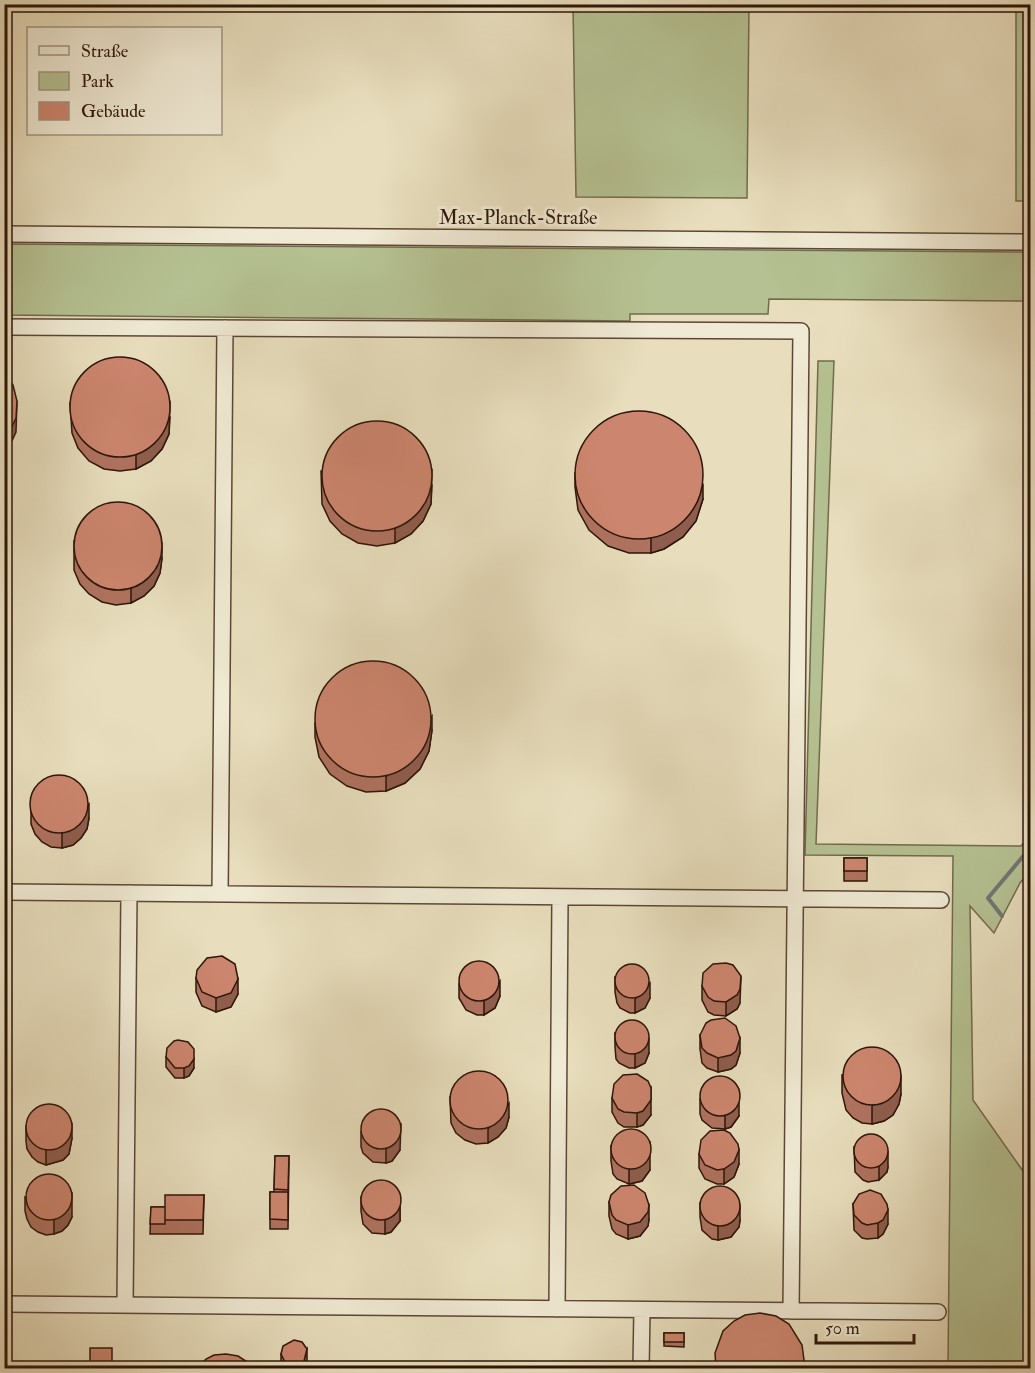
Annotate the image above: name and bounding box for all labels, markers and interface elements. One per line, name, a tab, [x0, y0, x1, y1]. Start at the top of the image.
legend	[27, 27, 222, 135]
text: Straße	[81, 40, 129, 63]
text: Park	[81, 70, 114, 93]
text: Gebäude	[81, 100, 146, 123]
street label: Max-Planck-Straße	[439, 205, 597, 230]
scale bar	[816, 1307, 914, 1345]
text: 50 m	[825, 1317, 860, 1340]

